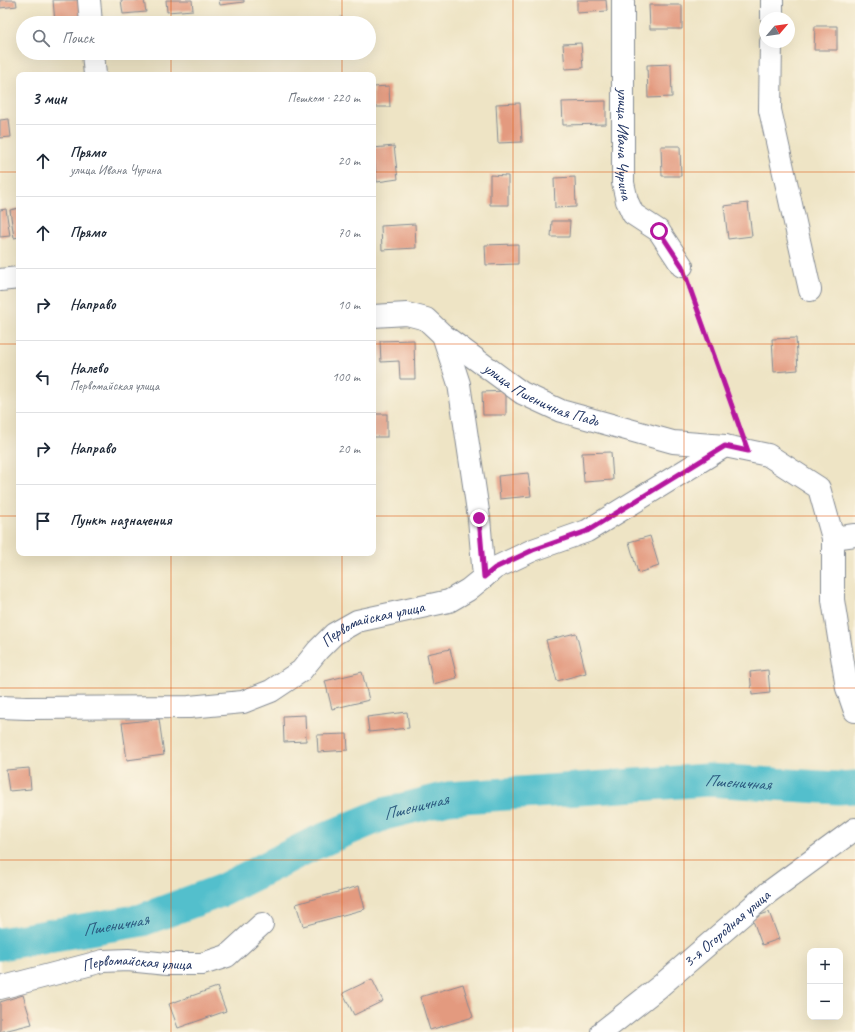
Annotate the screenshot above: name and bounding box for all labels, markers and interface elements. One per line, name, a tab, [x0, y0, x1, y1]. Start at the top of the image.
north arrow	[759, 12, 795, 48]
search box	[16, 16, 376, 60]
icon: search	[30, 27, 52, 49]
text: Поиск	[62, 29, 94, 48]
street label: улица Ивана Чурина	[613, 87, 637, 203]
text: 3 мин	[32, 88, 67, 109]
text: Пешком · 220 m	[287, 90, 360, 106]
text: Прямо	[70, 143, 106, 162]
icon: ahead	[32, 150, 54, 172]
text: 20 m	[338, 153, 360, 169]
text: улица Ивана Чурина	[70, 162, 161, 178]
icon: ahead	[32, 222, 54, 244]
route start	[650, 222, 668, 240]
text: Прямо	[70, 223, 106, 242]
text: 70 m	[338, 225, 360, 241]
icon: right	[32, 294, 54, 316]
text: Направо	[70, 295, 116, 314]
text: 10 m	[338, 297, 360, 313]
street label: улица Пшеничная Падь	[479, 357, 602, 431]
text: Налево	[70, 359, 108, 378]
icon: left	[32, 366, 54, 388]
text: 100 m	[332, 369, 360, 385]
text: Первомайская улица	[70, 378, 159, 394]
icon: right	[32, 438, 54, 460]
text: Направо	[70, 439, 116, 458]
text: 20 m	[338, 441, 360, 457]
route end	[470, 509, 488, 527]
icon: arrive	[32, 510, 54, 532]
text: Пункт назначения	[70, 511, 172, 530]
street label: Первомайская улица	[316, 596, 428, 652]
water label: Пшеничная	[704, 769, 773, 794]
water label: Пшеничная	[381, 788, 452, 824]
street label: 3-я Огородная улица	[679, 884, 775, 972]
water label: Пшеничная	[81, 907, 153, 940]
map controls	[807, 948, 843, 1020]
button: +	[807, 948, 843, 984]
street label: Первомайская улица	[80, 950, 193, 976]
button: −	[807, 984, 843, 1020]

